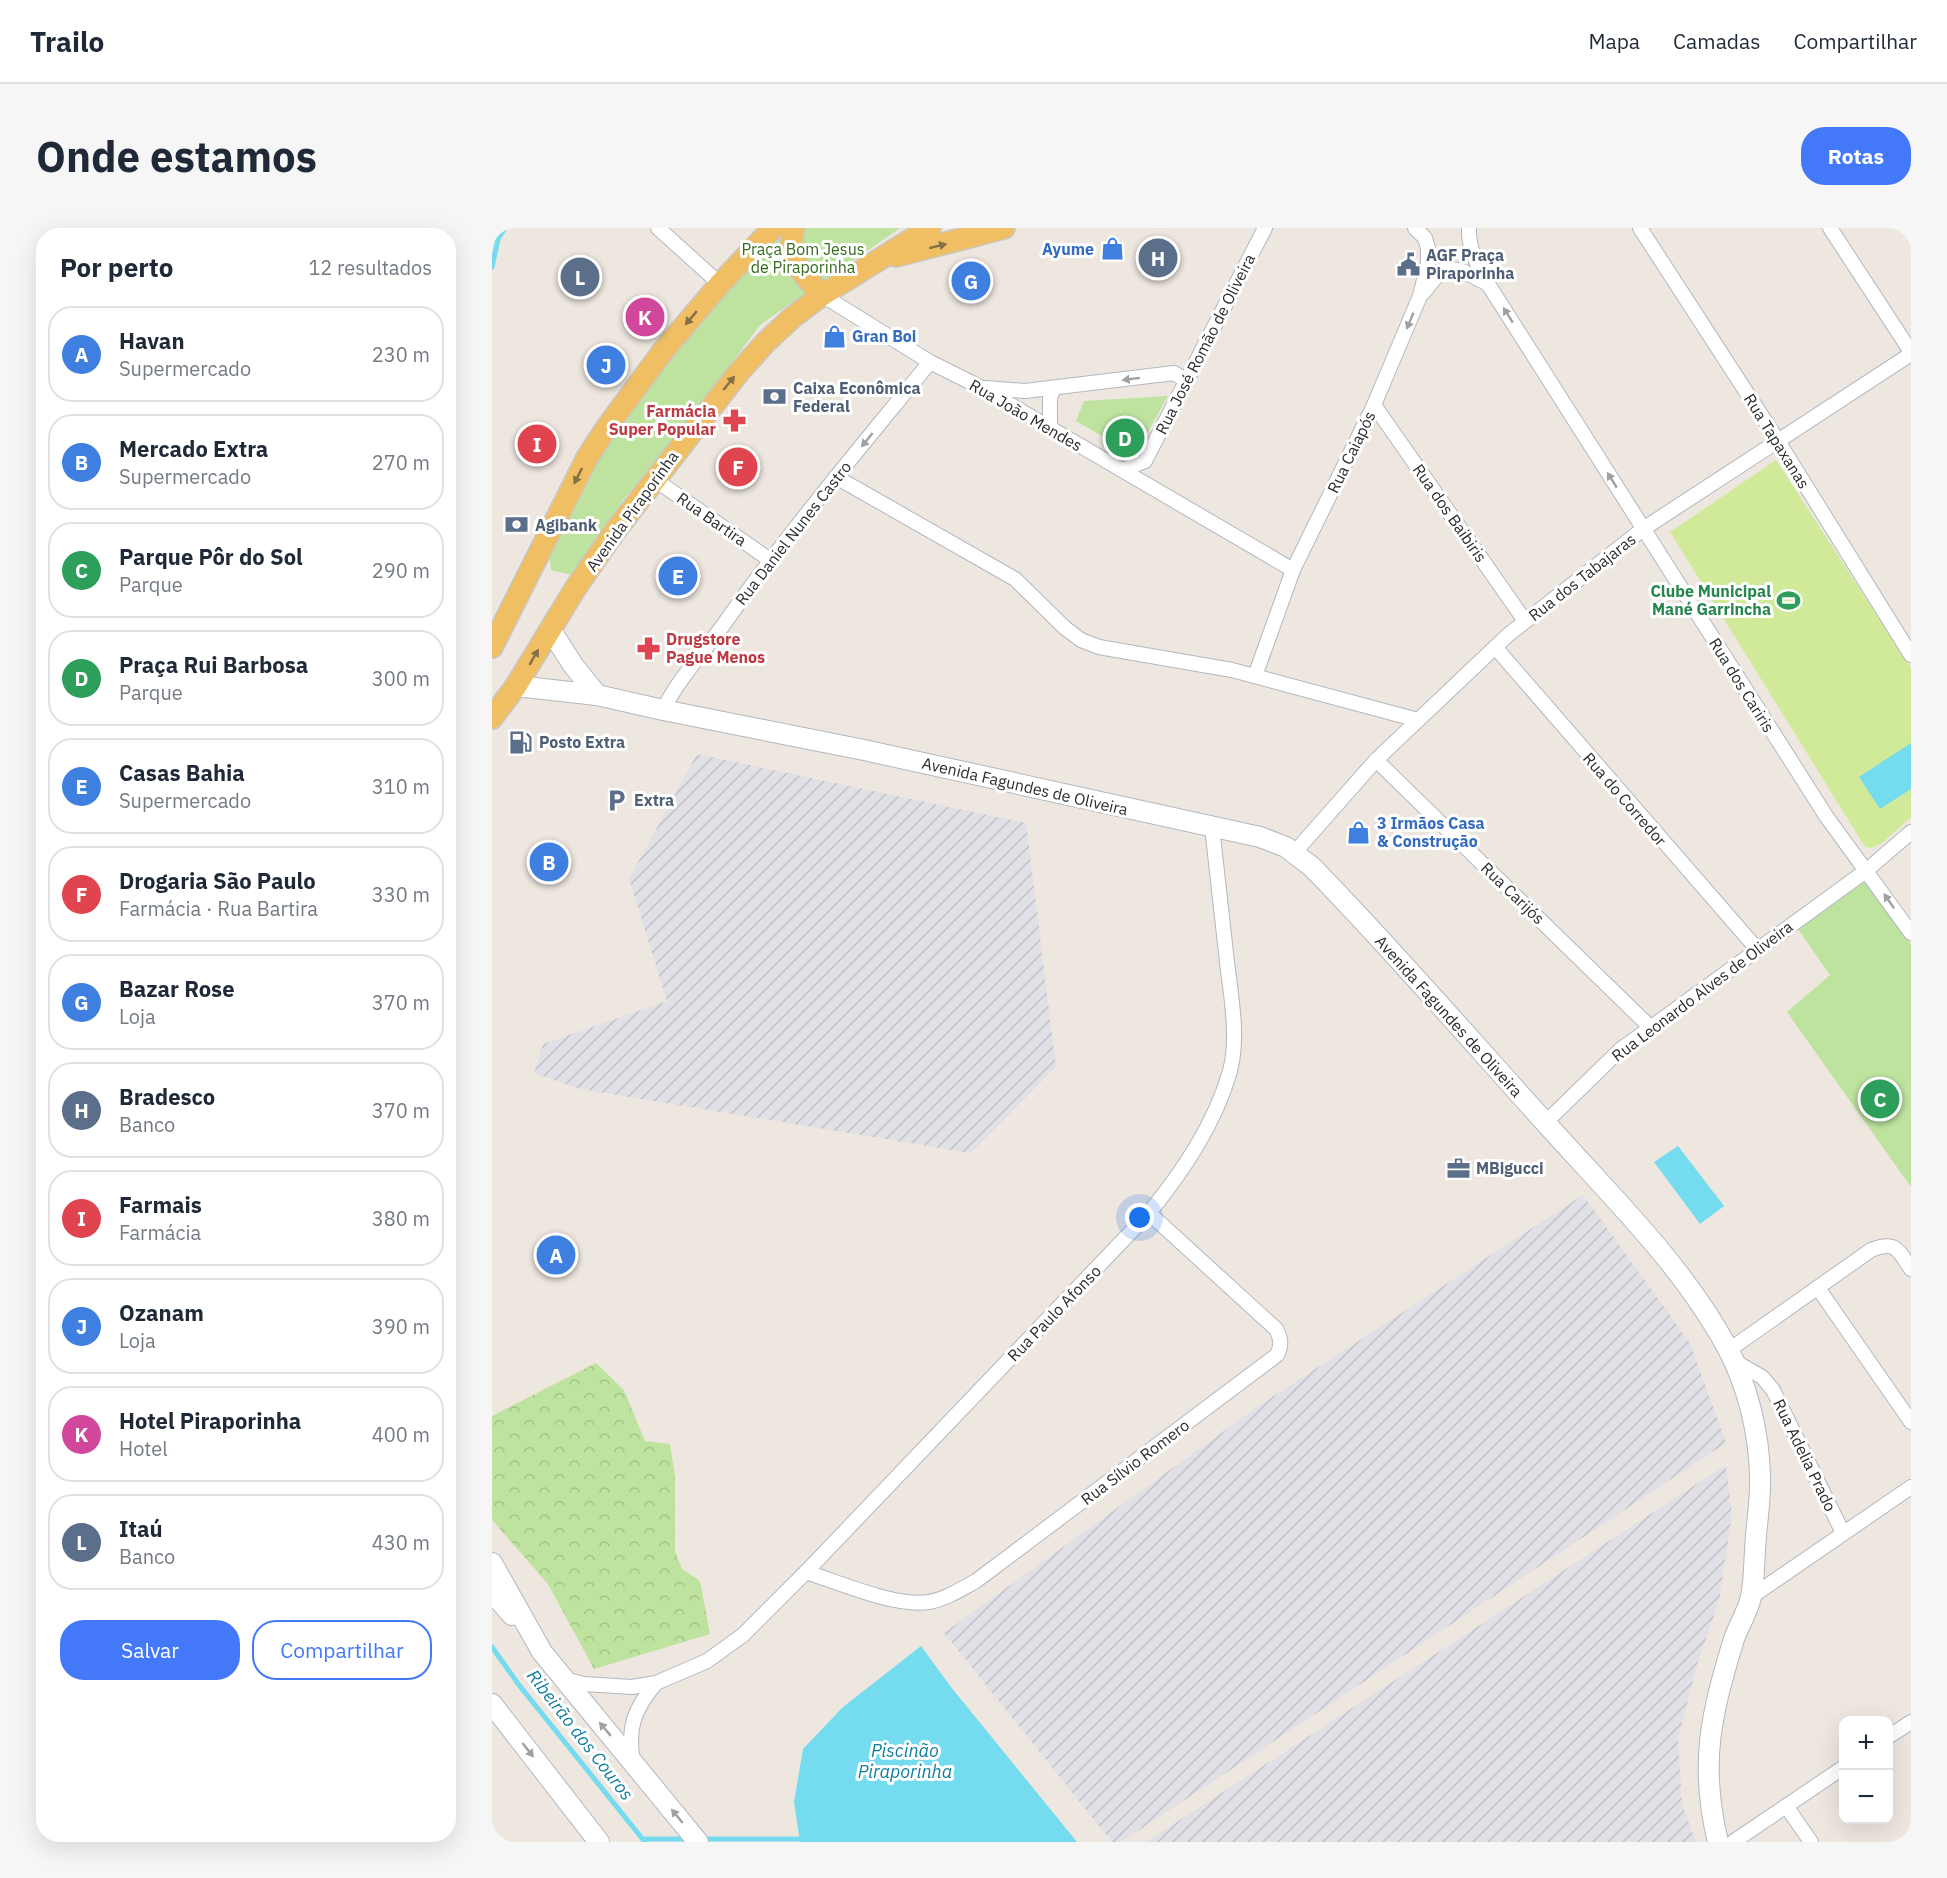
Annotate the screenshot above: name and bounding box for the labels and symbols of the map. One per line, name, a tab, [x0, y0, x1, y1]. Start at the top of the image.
shop icon: Ayume	[1099, 236, 1125, 262]
pin: H	[1138, 236, 1178, 280]
park label: Praça Bom Jesus de Piraporinha	[741, 239, 865, 277]
place label: Ayume	[1042, 239, 1094, 259]
one-way arrow	[929, 241, 947, 250]
place label: AGF Praça Piraporinha	[1426, 245, 1514, 283]
street label: Rua José Romão de Oliveira	[1151, 250, 1259, 438]
public building icon: AGF Praça Piraporinha	[1395, 251, 1421, 277]
pin: L	[560, 254, 599, 300]
pin: G	[952, 259, 990, 304]
pin: K	[626, 294, 664, 340]
one-way arrow	[1503, 307, 1514, 323]
one-way arrow	[685, 310, 698, 326]
one-way arrow	[1405, 312, 1415, 330]
shop icon: Gran Boi	[821, 323, 847, 349]
place label: Gran Boi	[852, 326, 916, 346]
pin: J	[586, 342, 626, 388]
one-way arrow	[1122, 374, 1141, 383]
street label: Rua João Mendes	[966, 375, 1086, 455]
one-way arrow	[723, 376, 735, 391]
place label: Caixa Econômica Federal	[793, 378, 921, 416]
bank icon: Caixa Econômica Federal	[762, 384, 788, 410]
street label: Rua Tapaxanas	[1740, 390, 1814, 492]
place label: Farmácia Super Popular	[609, 401, 717, 439]
pharmacy icon: Farmácia Super Popular	[721, 407, 747, 433]
street label: Rua Caiapós	[1323, 408, 1379, 496]
pin: D	[1106, 416, 1144, 460]
pin: I	[518, 422, 556, 466]
one-way arrow	[860, 432, 873, 448]
pin: F	[718, 444, 758, 490]
street label: Avenida Piraporinha	[582, 446, 683, 575]
street label: Rua Daniel Nunes Castro	[731, 457, 855, 609]
street label: Rua dos Baibiris	[1409, 460, 1491, 566]
one-way arrow	[573, 467, 582, 484]
one-way arrow	[1607, 472, 1618, 488]
street label: Rua Bartira	[673, 488, 751, 551]
bank icon: Agibank	[504, 512, 530, 538]
place label: Agibank	[535, 515, 598, 535]
street label: Rua dos Tabajaras	[1524, 529, 1640, 625]
pin: E	[658, 554, 698, 598]
place label: Clube Municipal Mané Garrincha	[1650, 581, 1771, 619]
sports icon: Clube Municipal Mané Garrincha	[1776, 587, 1802, 613]
place label: Drugstore Pague Menos	[666, 629, 765, 667]
street label: Rua dos Cariris	[1705, 634, 1779, 736]
pharmacy icon: Drugstore Pague Menos	[635, 635, 661, 661]
one-way arrow	[529, 648, 539, 665]
fuel station icon: Posto Extra	[508, 729, 534, 755]
place label: Posto Extra	[539, 732, 625, 752]
street label: Rua do Corredor	[1579, 748, 1671, 850]
street label: Avenida Fagundes de Oliveira	[920, 753, 1130, 820]
parking icon: Extra	[603, 787, 629, 813]
place label: Extra	[634, 790, 674, 810]
place label: 3 Irmãos Casa & Construção	[1377, 813, 1485, 851]
shop icon: 3 Irmãos Casa & Construção	[1346, 819, 1372, 845]
pin: B	[530, 840, 568, 884]
street label: Rua Carijós	[1477, 858, 1549, 928]
one-way arrow	[1883, 894, 1895, 910]
street label: Rua Leonardo Alves de Oliveira	[1607, 916, 1797, 1066]
street label: Avenida Fagundes de Oliveira	[1371, 931, 1527, 1101]
pin: C	[1860, 1076, 1900, 1122]
office icon: MBigucci	[1445, 1155, 1471, 1181]
place label: MBigucci	[1476, 1158, 1544, 1178]
your location	[1125, 1203, 1154, 1232]
pin: A	[536, 1232, 576, 1278]
street label: Rua Paulo Afonso	[1003, 1261, 1105, 1365]
street label: Rua Adelia Prado	[1769, 1395, 1841, 1515]
street label: Rua Sílvio Romero	[1077, 1415, 1193, 1509]
water label: Ribeirão dos Couros	[522, 1665, 639, 1805]
one-way arrow	[600, 1722, 612, 1737]
water label: Piscinão Piraporinha	[858, 1739, 952, 1783]
one-way arrow	[522, 1742, 534, 1757]
one-way arrow	[671, 1808, 684, 1824]

